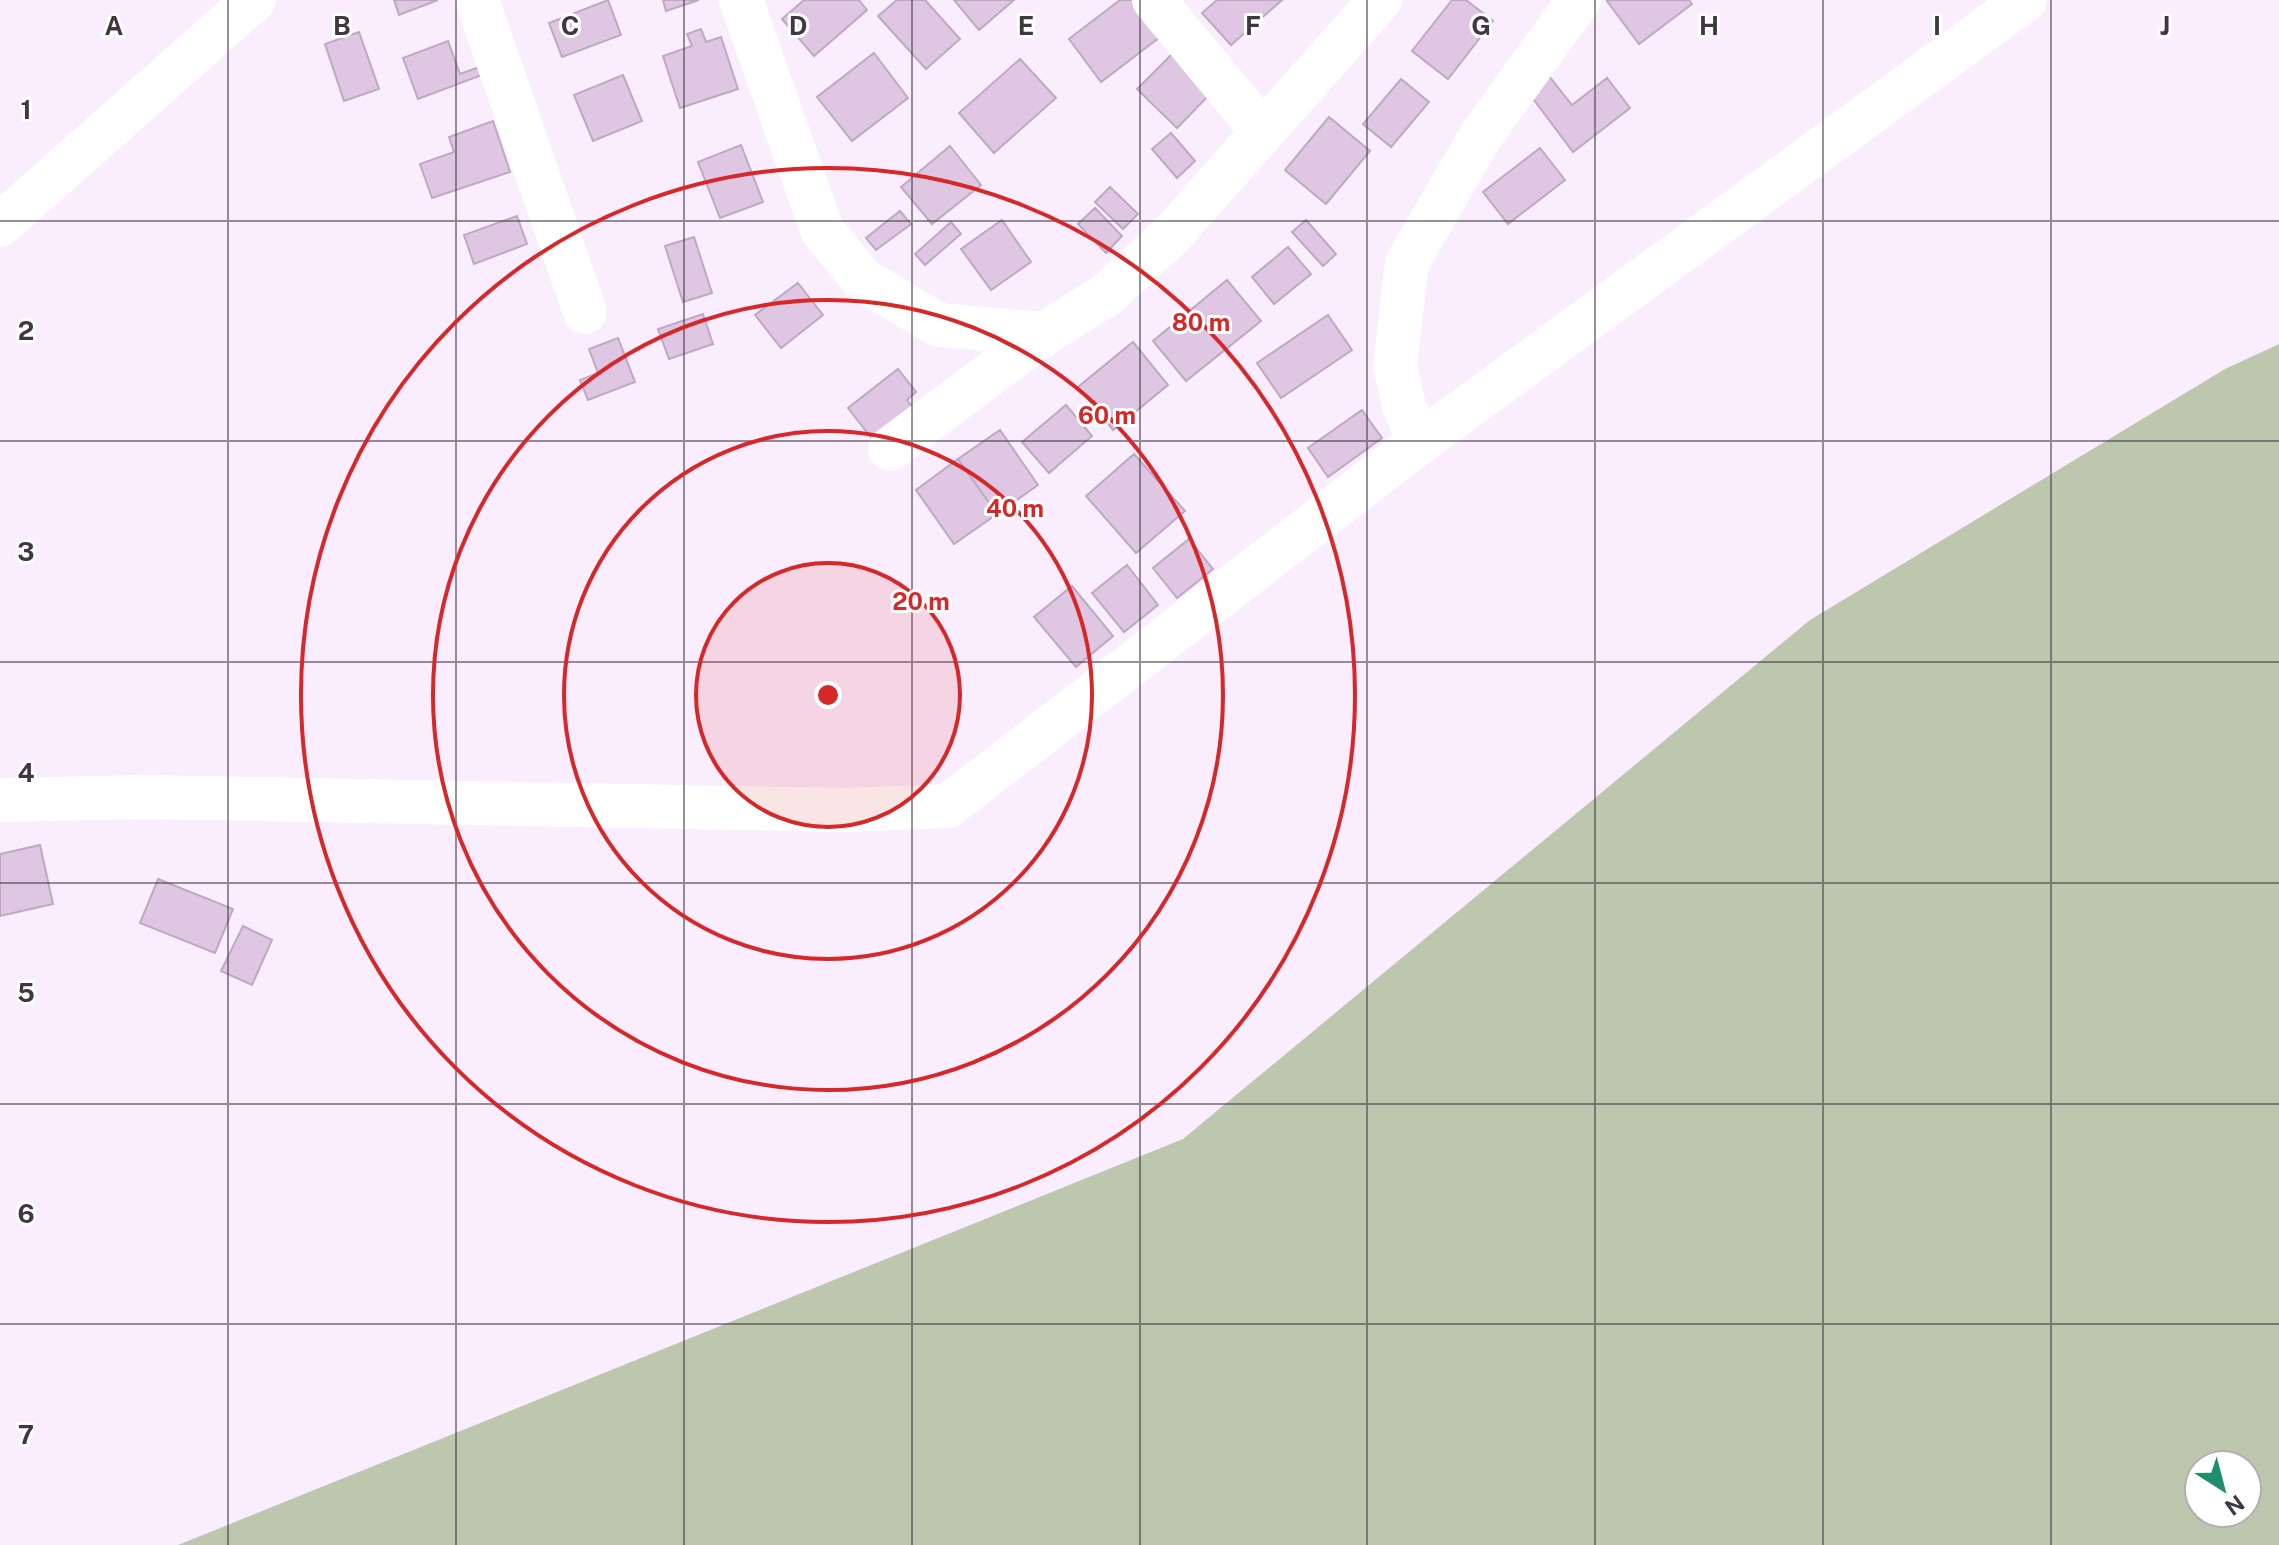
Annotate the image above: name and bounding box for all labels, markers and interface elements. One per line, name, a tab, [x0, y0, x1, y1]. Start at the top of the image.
text: A	[105, 10, 124, 41]
text: B	[333, 10, 351, 41]
text: C	[561, 10, 579, 41]
text: D	[789, 10, 807, 41]
text: E	[1018, 10, 1034, 41]
text: F	[1245, 10, 1261, 41]
text: G	[1471, 10, 1491, 41]
text: H	[1699, 10, 1719, 41]
text: I	[1933, 10, 1941, 41]
text: J	[2160, 10, 2170, 41]
text: 1	[20, 94, 32, 125]
text: 80 m	[1172, 308, 1230, 336]
text: 2	[18, 315, 34, 346]
text: 60 m	[1078, 401, 1136, 429]
text: 40 m	[986, 494, 1044, 522]
text: 3	[17, 536, 35, 567]
text: 20 m	[892, 587, 950, 615]
centre of rings	[814, 681, 842, 709]
text: 4	[17, 757, 35, 788]
text: 5	[17, 977, 35, 1008]
text: 6	[17, 1198, 35, 1229]
text: 7	[18, 1419, 34, 1450]
north arrow	[2183, 1449, 2263, 1529]
text: N	[2220, 1490, 2249, 1521]

